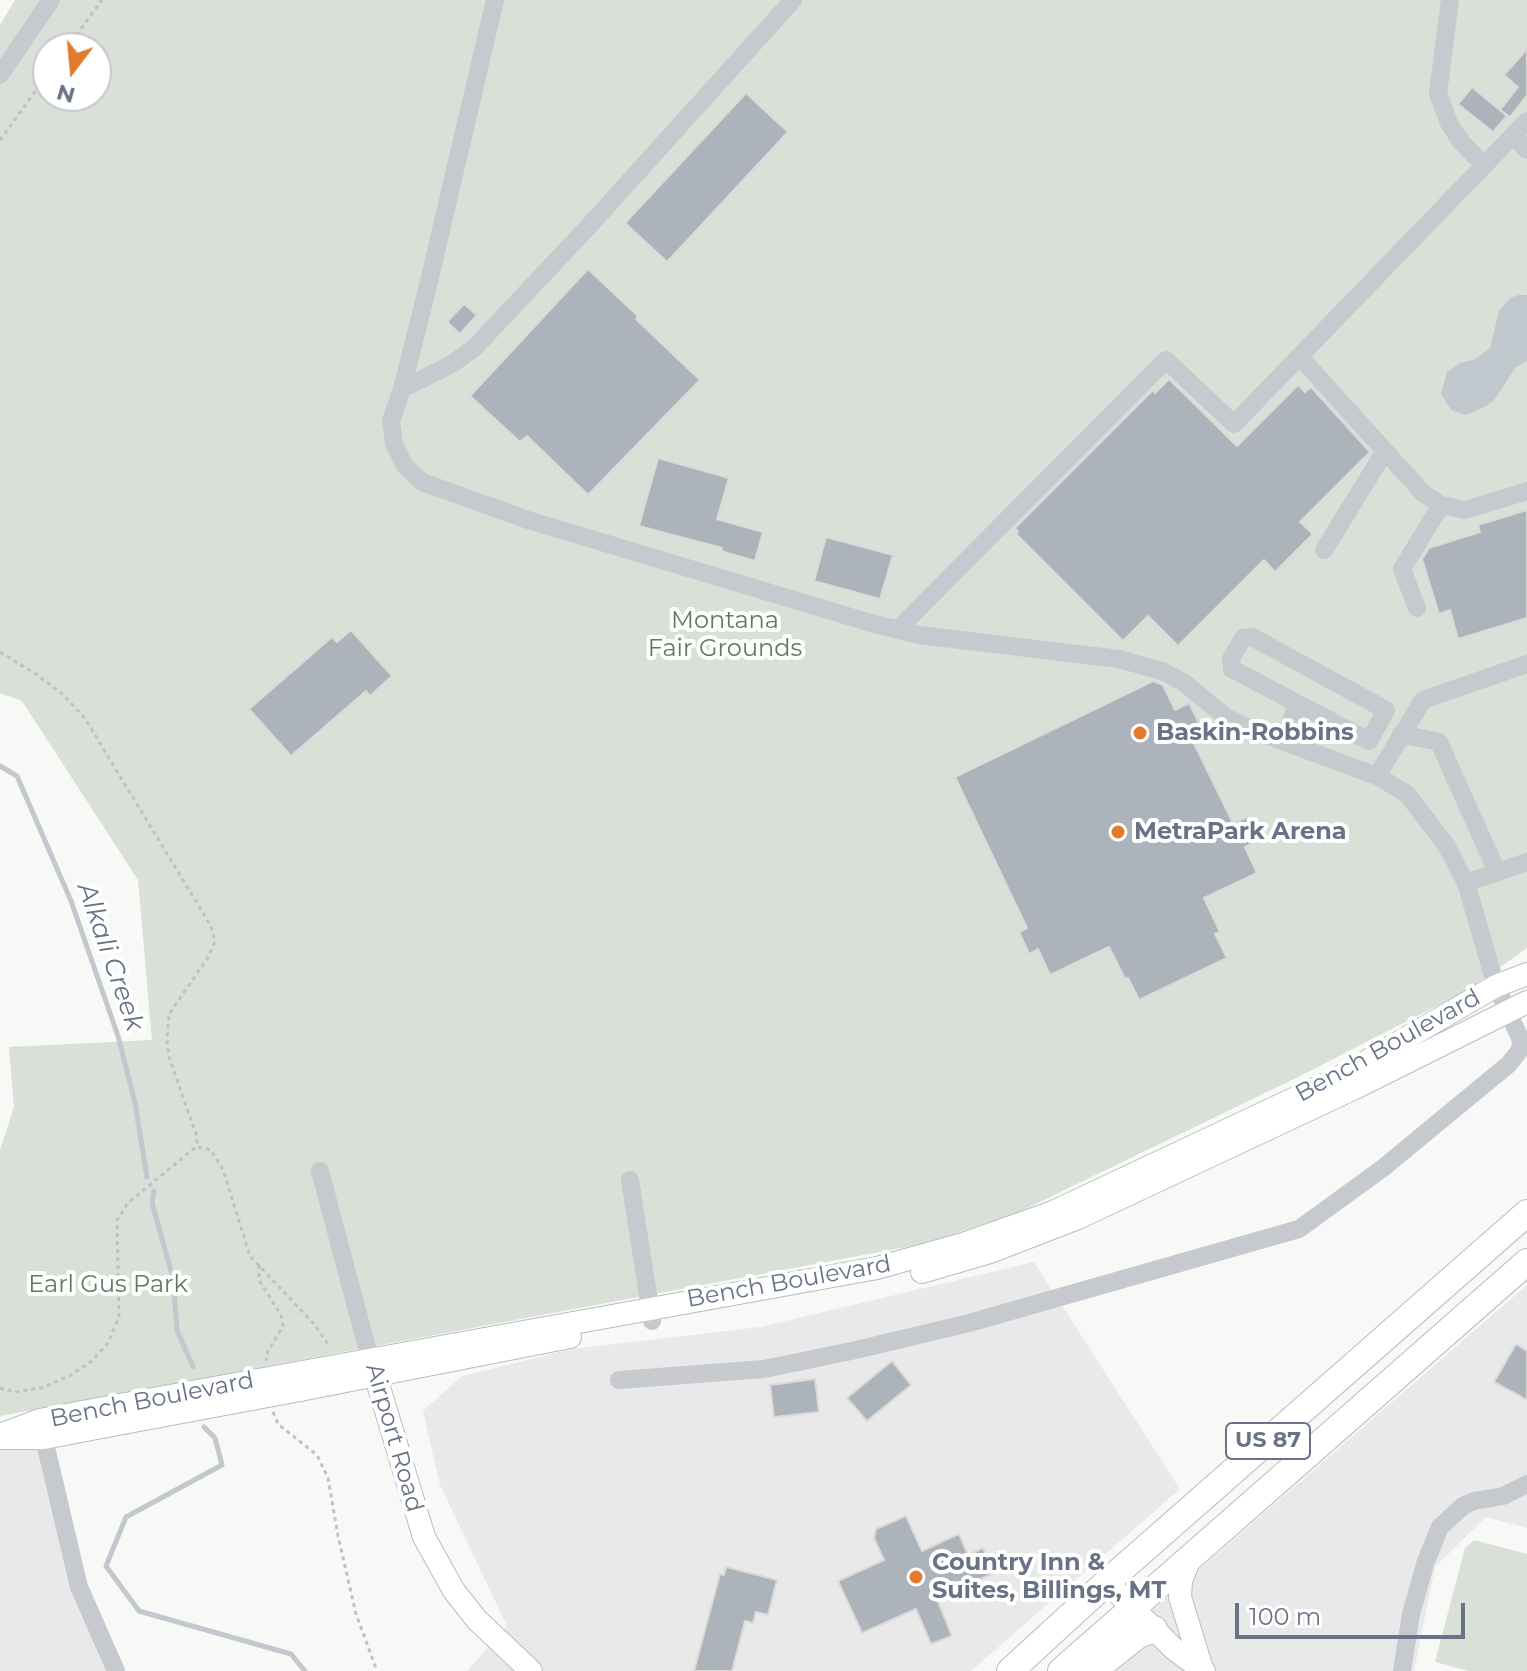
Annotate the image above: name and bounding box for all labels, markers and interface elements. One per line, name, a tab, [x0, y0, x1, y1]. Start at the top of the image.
north arrow	[32, 32, 112, 112]
text: N	[54, 78, 78, 109]
park label: Montana Fair Grounds	[648, 607, 802, 663]
place label: Baskin-Robbins	[1156, 719, 1354, 747]
marker: Baskin-Robbins	[1131, 724, 1149, 742]
place label: MetraPark Arena	[1134, 818, 1347, 846]
marker: MetraPark Arena	[1109, 823, 1127, 841]
water label: Alkali Creek	[70, 879, 150, 1035]
street label: Bench Boulevard	[1291, 983, 1485, 1109]
street label: Bench Boulevard	[685, 1250, 893, 1314]
park label: Earl Gus Park	[28, 1271, 188, 1299]
street label: Airport Road	[359, 1360, 429, 1516]
street label: Bench Boulevard	[48, 1366, 256, 1434]
road number: US 87	[1226, 1423, 1310, 1459]
place label: Country Inn & Suites, Billings, MT	[932, 1549, 1166, 1605]
marker: Country Inn & Suites, Billings, MT	[907, 1568, 925, 1586]
scale bar	[1239, 1587, 1469, 1637]
text: 100 m	[1249, 1602, 1321, 1631]

